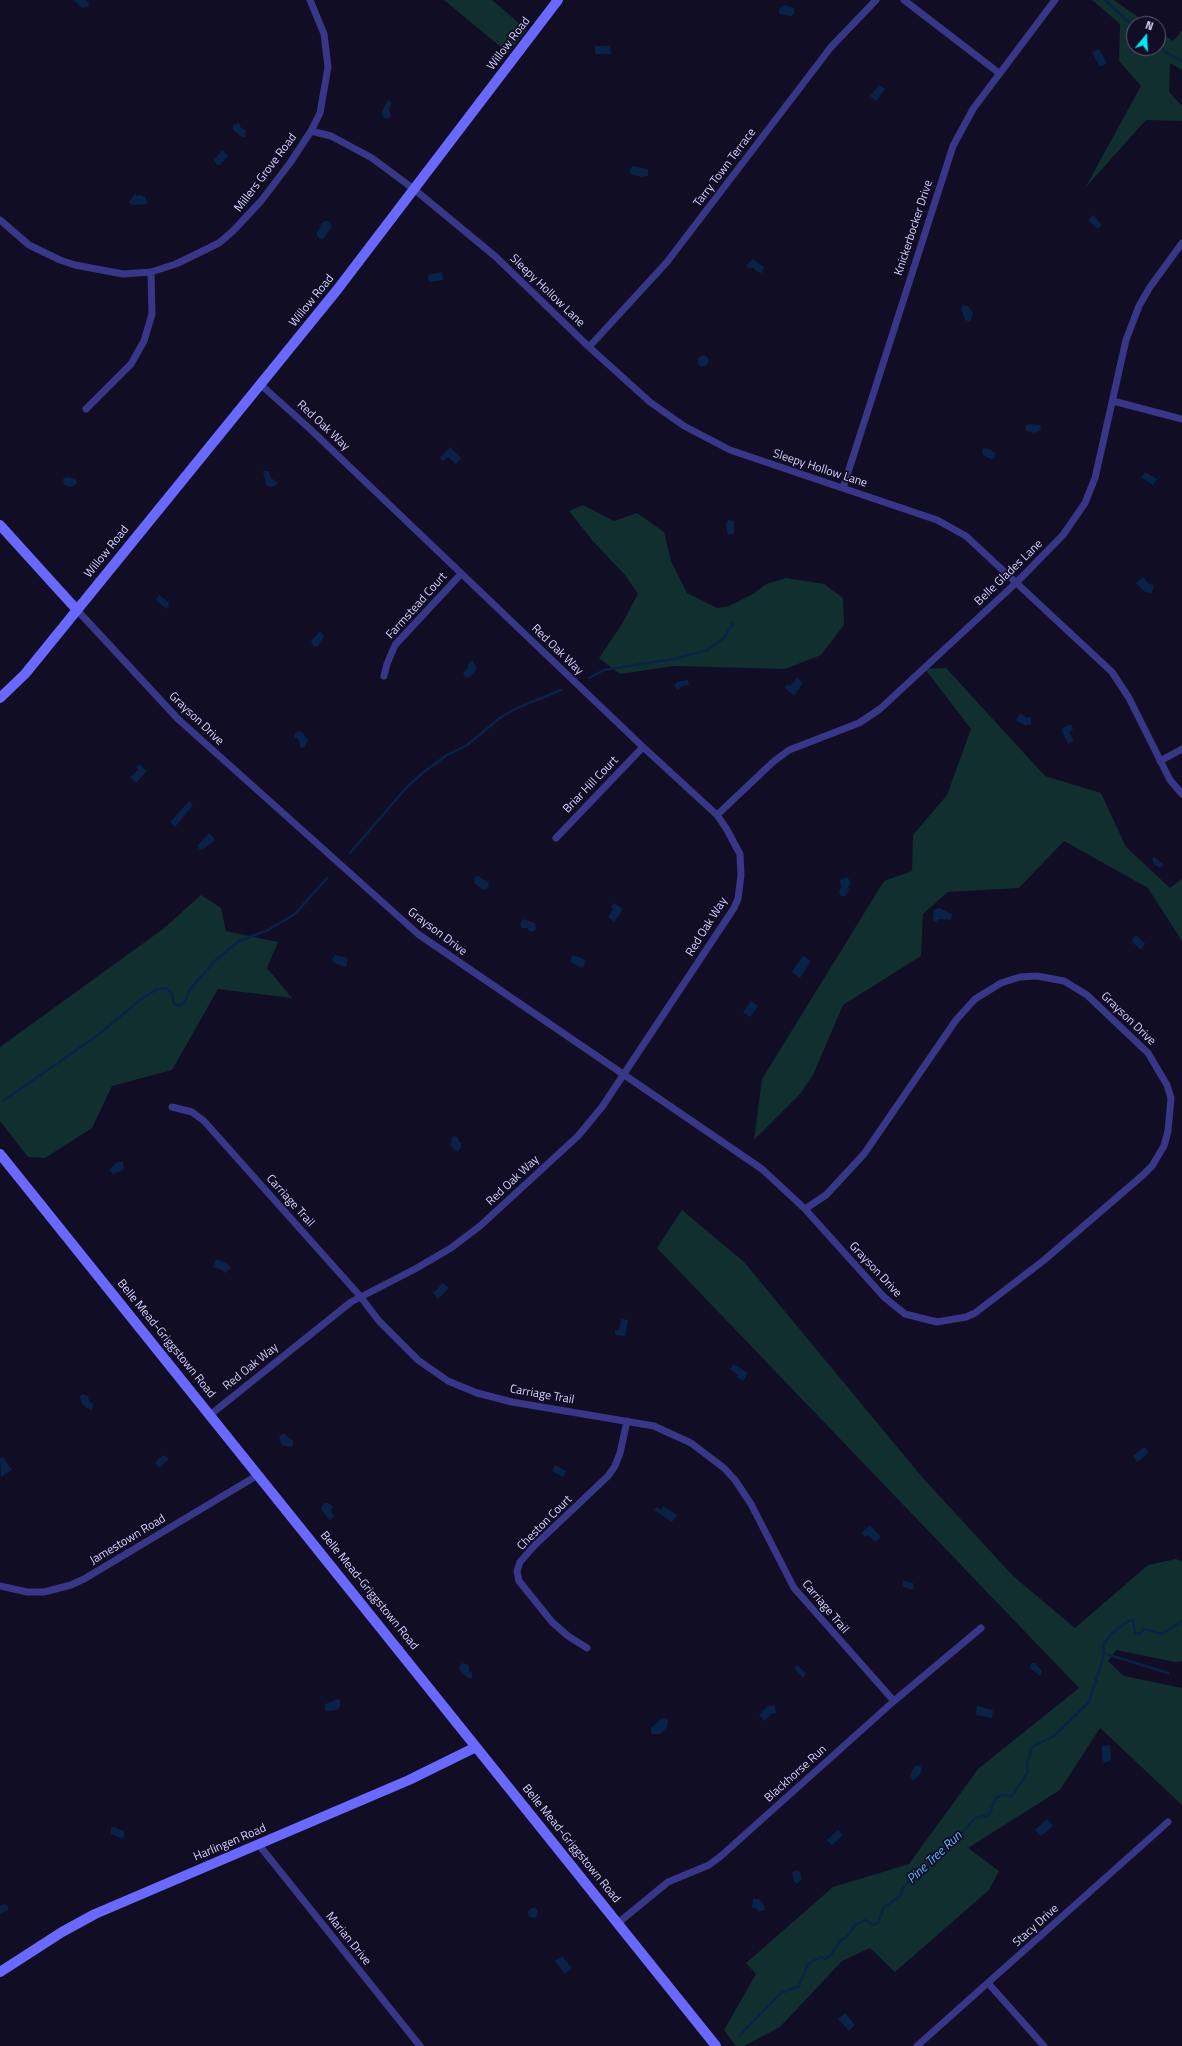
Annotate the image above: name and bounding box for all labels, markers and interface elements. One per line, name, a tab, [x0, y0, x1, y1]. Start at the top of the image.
street label: Willow Road	[484, 15, 534, 73]
north arrow	[1126, 16, 1166, 56]
text: N	[1143, 17, 1155, 34]
street label: Tarry Town Terrace	[691, 126, 759, 210]
street label: Millers Grove Road	[232, 131, 300, 215]
street label: Knickerbocker Drive	[892, 178, 936, 278]
street label: Sleepy Hollow Lane	[507, 252, 587, 330]
street label: Willow Road	[287, 272, 337, 330]
street label: Red Oak Way	[294, 398, 352, 454]
street label: Sleepy Hollow Lane	[771, 447, 869, 491]
street label: Willow Road	[82, 523, 132, 581]
street label: Belle Glades Lane	[972, 537, 1046, 609]
street label: Farmstead Court	[383, 570, 451, 642]
street label: Red Oak Way	[528, 622, 586, 678]
street label: Grayson Drive	[166, 689, 226, 749]
street label: Briar Hill Court	[560, 754, 622, 816]
street label: Red Oak Way	[683, 895, 731, 959]
street label: Grayson Drive	[405, 905, 469, 959]
street label: Grayson Drive	[1098, 989, 1158, 1049]
street label: Red Oak Way	[484, 1153, 542, 1209]
street label: Carriage Trail	[263, 1172, 317, 1230]
street label: Grayson Drive	[846, 1239, 904, 1301]
street label: Belle Mead-Griggstown Road	[114, 1277, 218, 1401]
street label: Red Oak Way	[220, 1340, 282, 1394]
street label: Carriage Trail	[509, 1382, 575, 1408]
street label: Cheston Court	[515, 1493, 575, 1553]
street label: Jamestown Road	[87, 1512, 169, 1568]
street label: Belle Mead-Griggstown Road	[317, 1529, 421, 1653]
street label: Carriage Trail	[799, 1577, 851, 1637]
street label: Blackhorse Run	[762, 1742, 830, 1806]
street label: Belle Mead-Griggstown Road	[519, 1782, 623, 1906]
street label: Harlingen Road	[192, 1821, 268, 1865]
water label: Pine Tree Run	[904, 1829, 966, 1887]
street label: Stacy Drive	[1010, 1902, 1062, 1950]
street label: Marian Drive	[322, 1910, 374, 1968]

